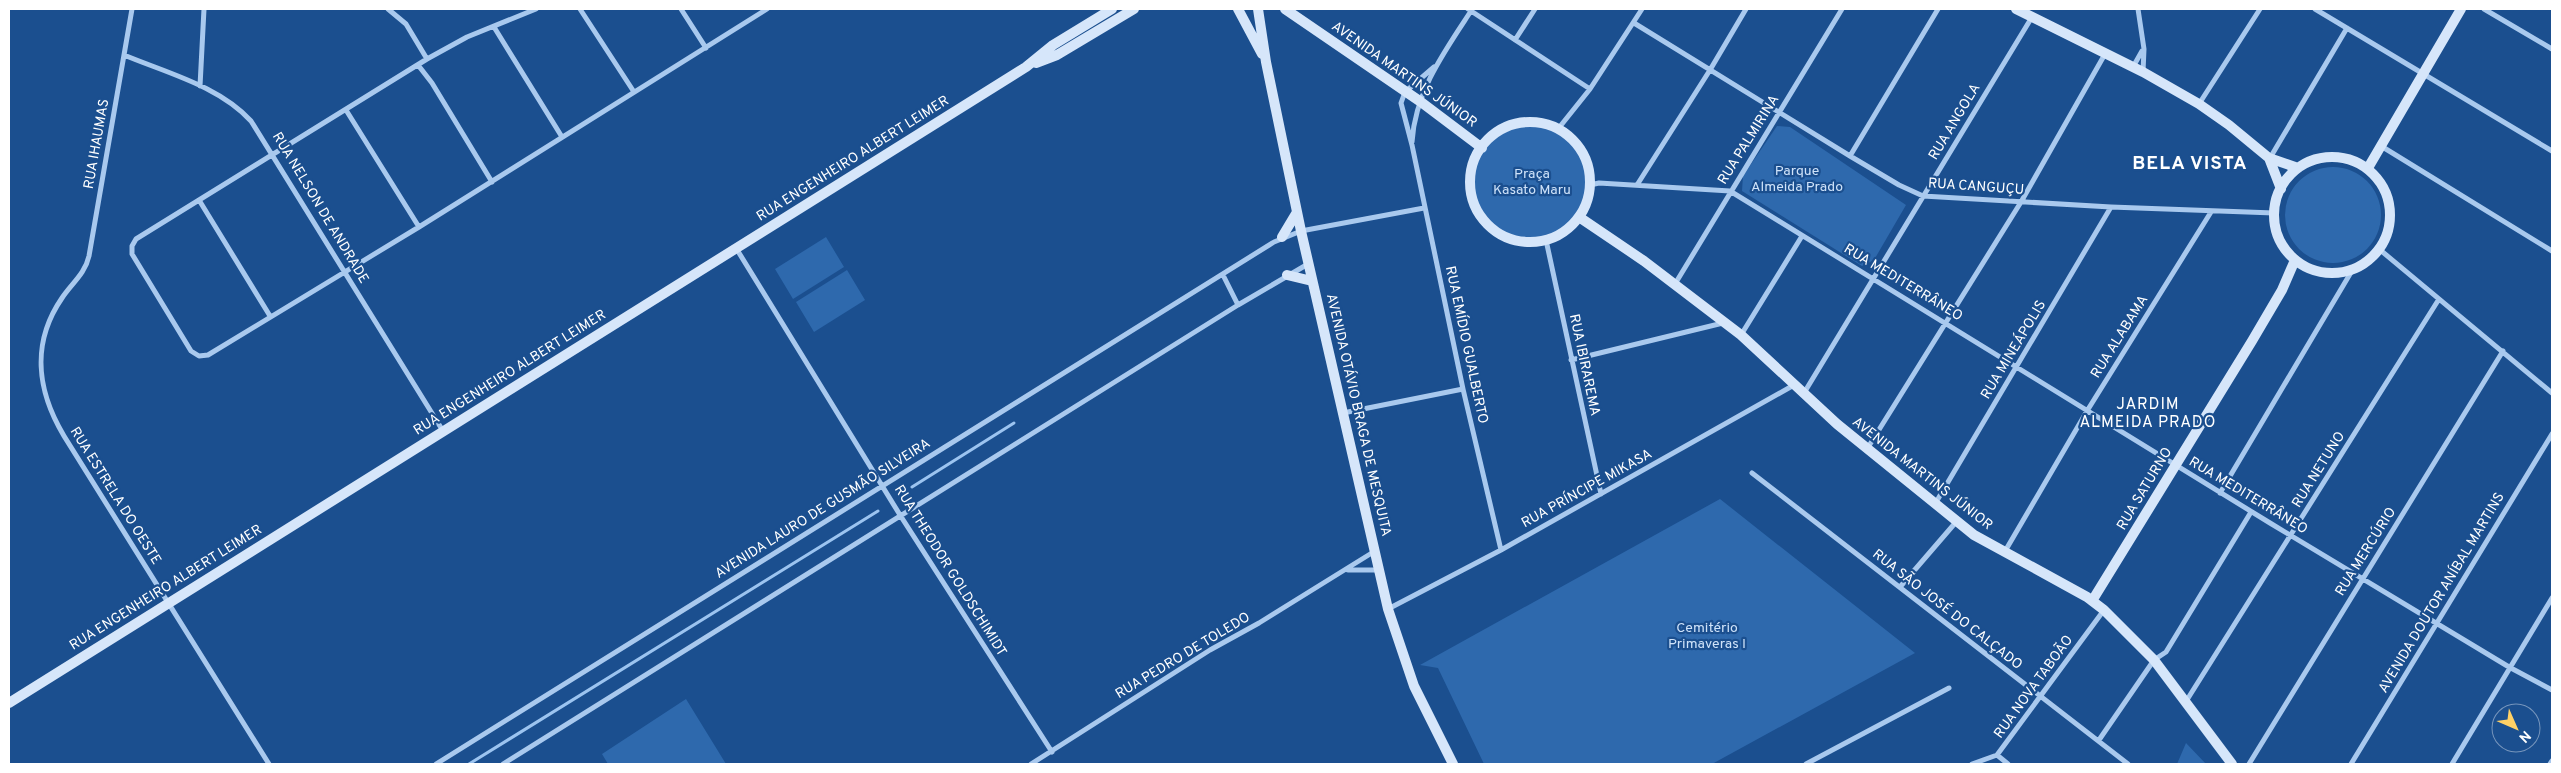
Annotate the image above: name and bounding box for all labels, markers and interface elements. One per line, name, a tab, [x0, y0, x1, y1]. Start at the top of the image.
street label: AVENIDA MARTINS JÚNIOR	[1328, 17, 1481, 132]
street label: RUA ANGOLA	[1925, 81, 1985, 163]
street label: RUA ENGENHEIRO ALBERT LEIMER	[754, 92, 952, 226]
street label: RUA PALMIRINA	[1715, 92, 1783, 188]
street label: RUA IHAUMAS	[81, 98, 113, 190]
street label: RUA NELSON DE ANDRADE	[268, 129, 372, 287]
district label: BELA VISTA	[2132, 152, 2248, 176]
park label: Parque Almeida Prado	[1751, 163, 1843, 196]
park label: Praça Kasato Maru	[1493, 166, 1571, 199]
street label: RUA CANGUÇU	[1927, 175, 2025, 199]
street label: RUA MEDITERRÂNEO	[1841, 240, 1966, 325]
street label: RUA EMÍDIO GUALBERTO	[1441, 264, 1492, 425]
street label: AVENIDA OTÁVIO BRAGA DE MESQUITA	[1322, 292, 1395, 538]
street label: RUA ALABAMA	[2088, 292, 2152, 382]
street label: RUA MINEÁPOLIS	[1977, 297, 2050, 403]
street label: RUA ENGENHEIRO ALBERT LEIMER	[411, 306, 609, 440]
street label: RUA IBIRAREMA	[1565, 313, 1603, 417]
district label: JARDIM ALMEIDA PRADO	[2080, 395, 2216, 433]
street label: AVENIDA MARTINS JÚNIOR	[1848, 413, 1996, 534]
street label: RUA ESTRELA DO OESTE	[66, 424, 164, 568]
street label: RUA NETUNO	[2289, 429, 2349, 511]
street label: AVENIDA LAURO DE GUSMÃO SILVEIRA	[712, 435, 934, 583]
street label: RUA PRÍNCIPE MIKASA	[1518, 445, 1655, 532]
street label: RUA SATURNO	[2114, 445, 2176, 533]
street label: RUA MEDITERRÂNEO	[2186, 453, 2311, 538]
street label: RUA THEODOR GOLDSCHIMIDT	[890, 482, 1010, 660]
street label: AVENIDA DOUTOR ANÍBAL MARTINS	[2374, 489, 2509, 696]
street label: RUA MERCÚRIO	[2331, 504, 2400, 599]
street label: RUA ENGENHEIRO ALBERT LEIMER	[67, 521, 265, 655]
street label: RUA SÃO JOSÉ DO CALÇADO	[1869, 545, 2026, 674]
street label: RUA PEDRO DE TOLEDO	[1113, 609, 1253, 703]
park label: Cemitério Primaveras I	[1668, 620, 1746, 653]
street label: RUA NOVA TABOÃO	[1991, 632, 2077, 742]
north arrow	[2491, 703, 2541, 753]
text: N	[2515, 727, 2534, 746]

